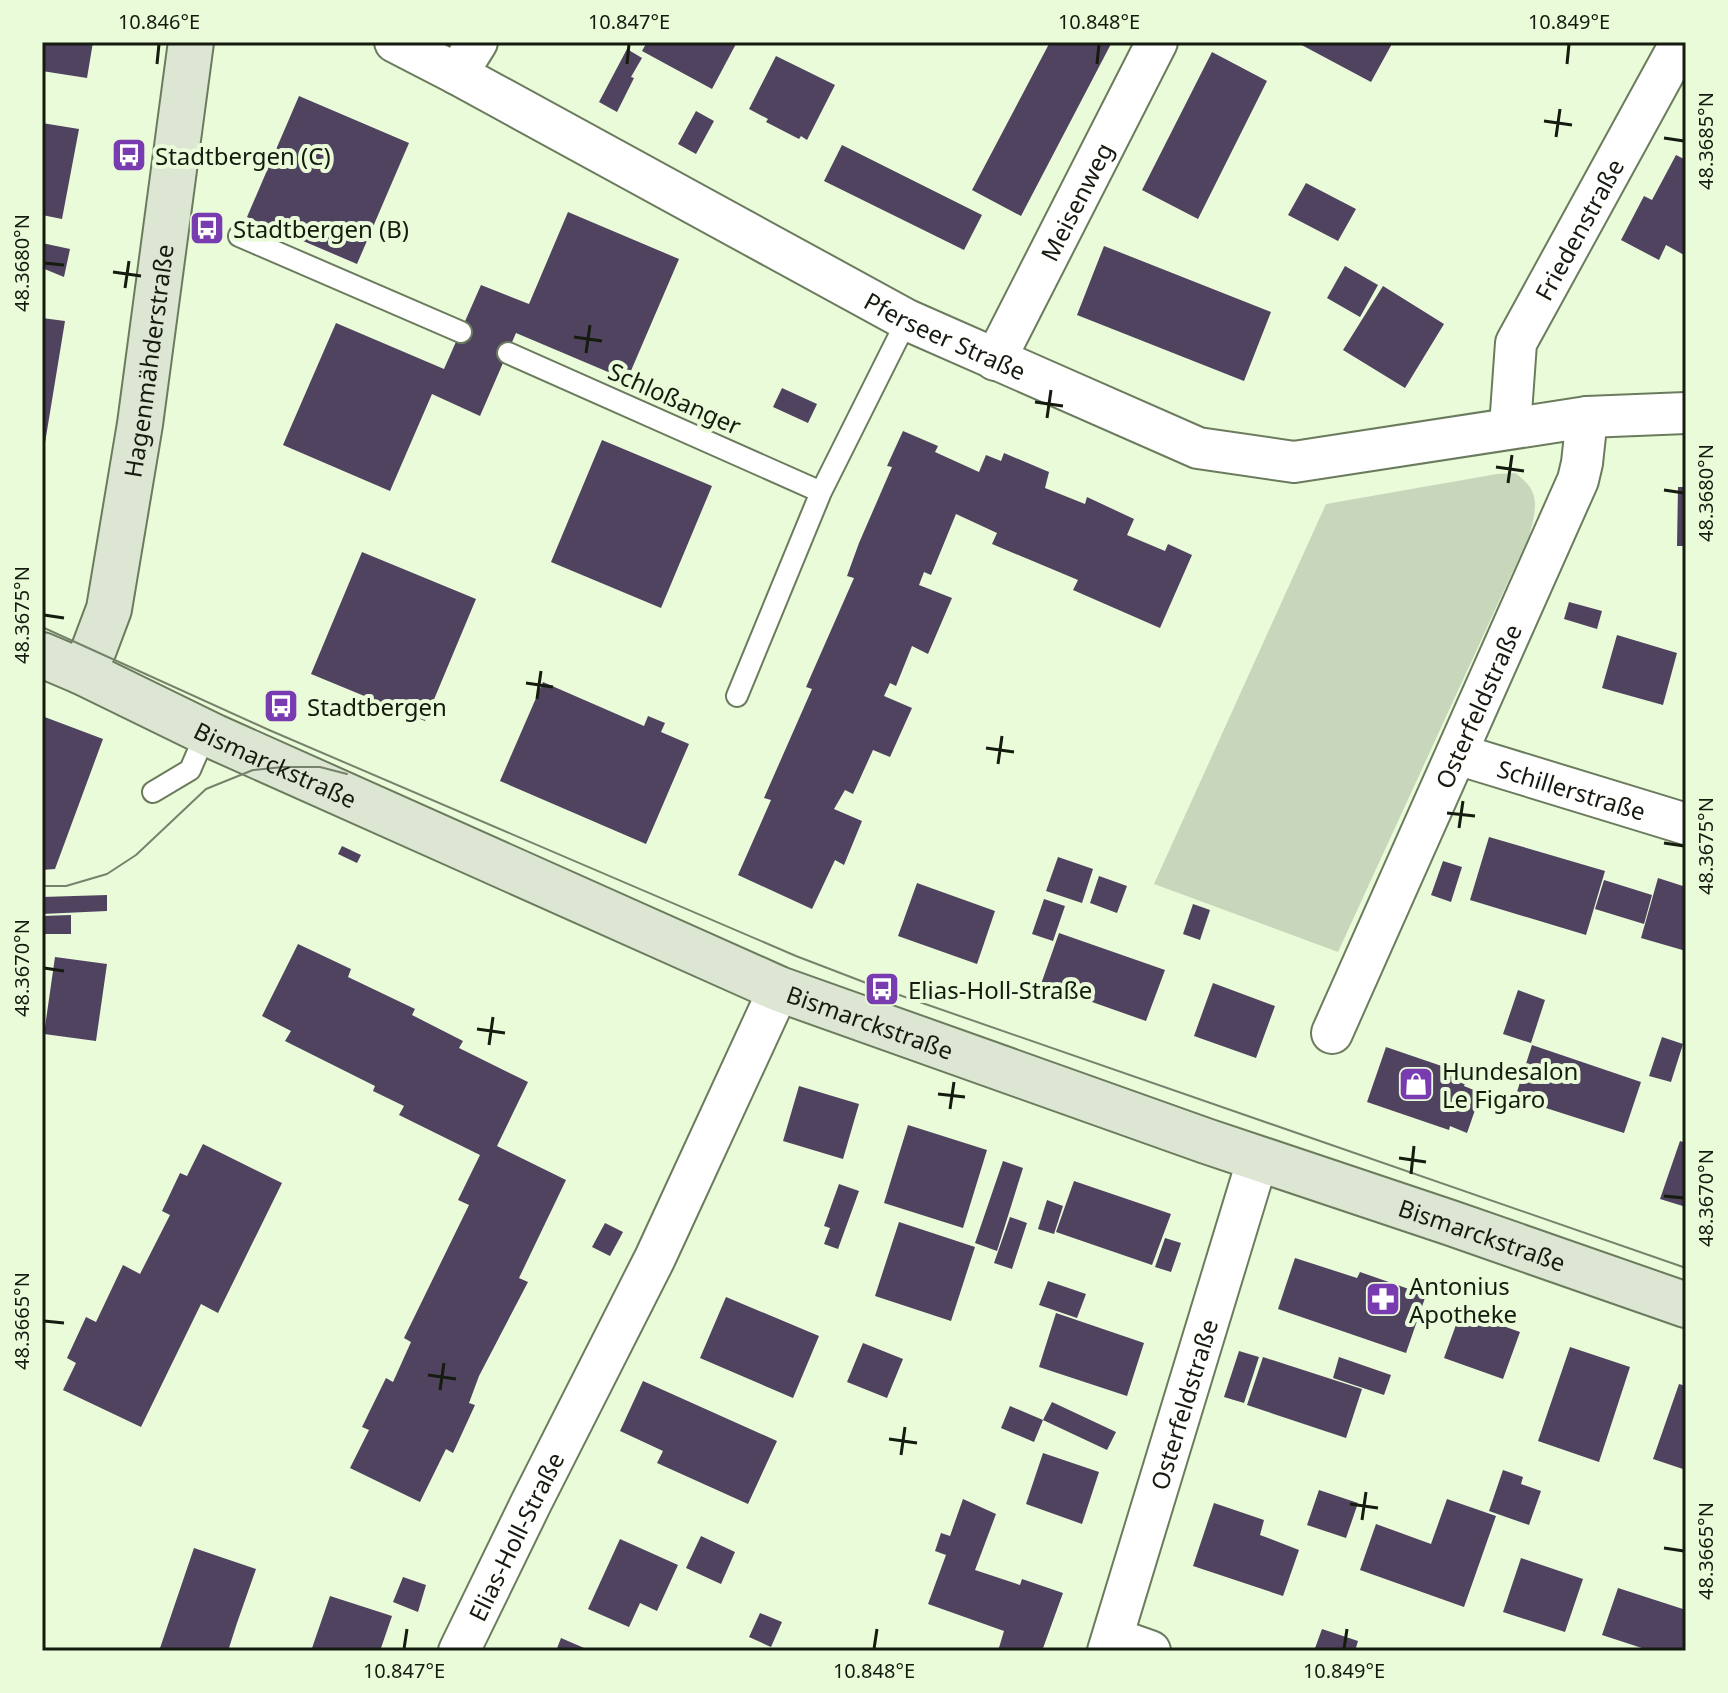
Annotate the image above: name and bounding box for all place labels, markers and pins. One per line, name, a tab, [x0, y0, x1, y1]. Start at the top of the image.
bus stop icon: Stadtbergen (C)	[110, 136, 148, 174]
place label: Stadtbergen (C)	[155, 139, 331, 172]
bus stop icon: Stadtbergen (B)	[188, 209, 226, 247]
place label: Stadtbergen (B)	[233, 212, 409, 245]
bus stop icon: Stadtbergen	[262, 687, 300, 725]
place label: Stadtbergen	[307, 690, 447, 723]
bus stop icon: Elias-Holl-Straße	[863, 970, 901, 1008]
place label: Elias-Holl-Straße	[908, 973, 1092, 1006]
place label: Hundesalon Le Figaro	[1442, 1054, 1578, 1115]
shop icon: Hundesalon Le Figaro	[1397, 1065, 1435, 1103]
place label: Antonius Apotheke	[1409, 1269, 1517, 1330]
pharmacy icon: Antonius Apotheke	[1364, 1280, 1402, 1318]

